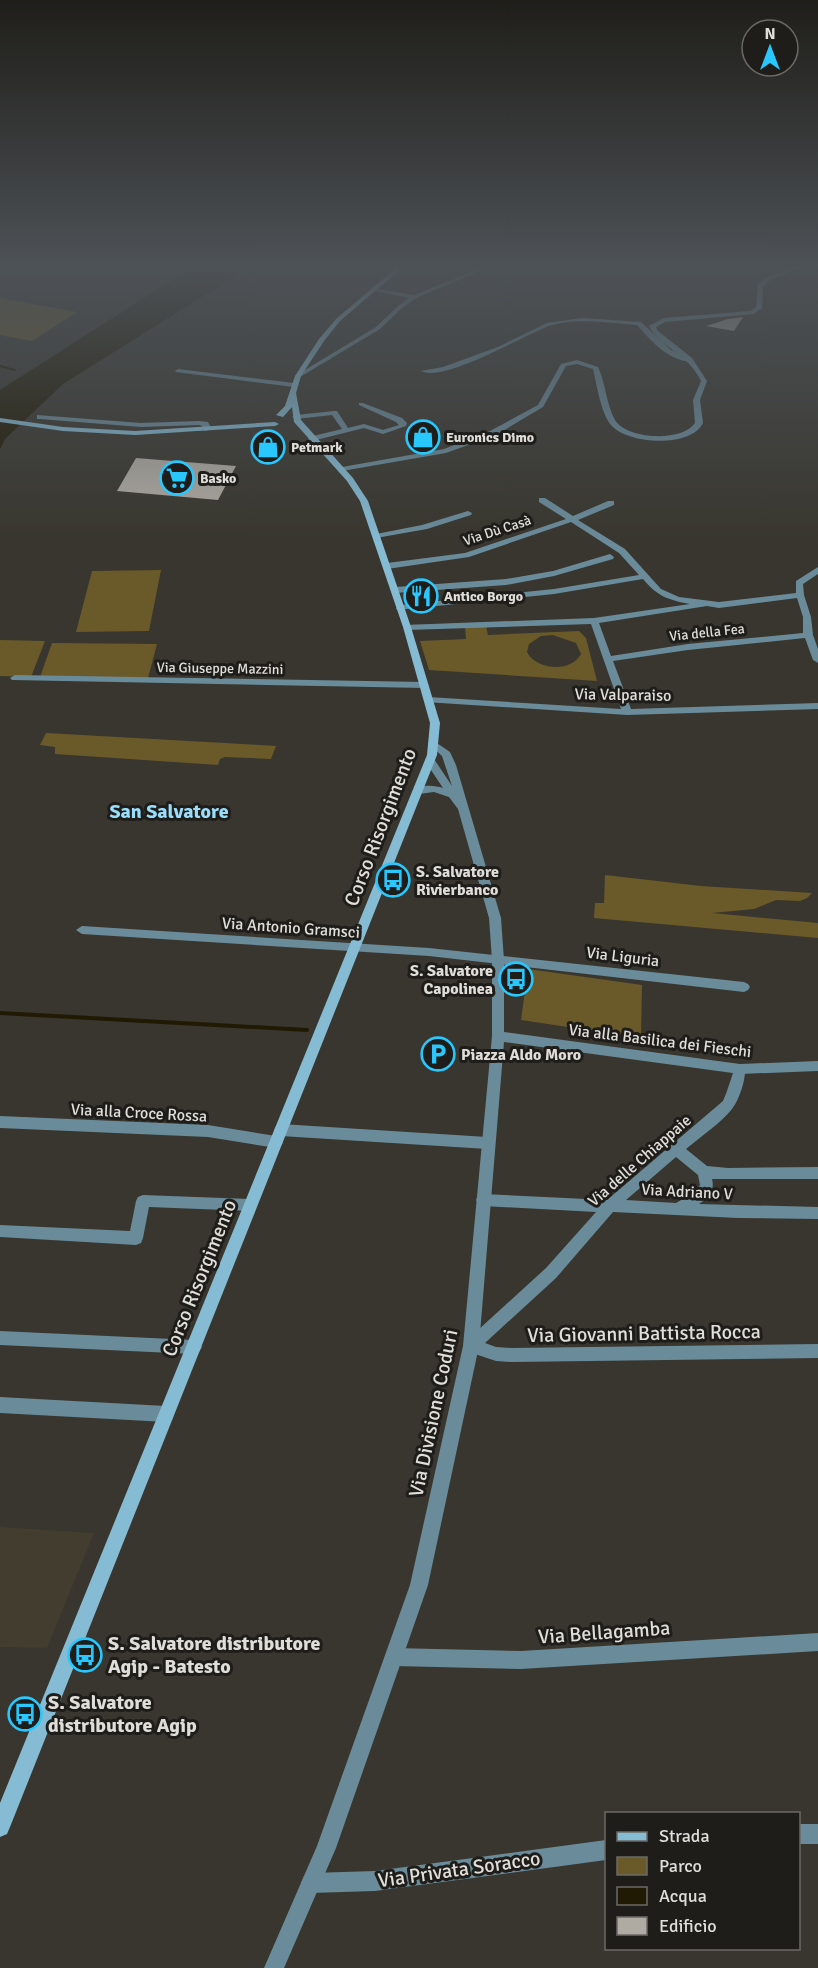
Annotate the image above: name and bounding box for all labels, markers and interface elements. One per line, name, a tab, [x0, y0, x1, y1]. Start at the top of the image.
north arrow	[740, 18, 800, 78]
text: N	[764, 24, 776, 44]
shop icon: Euronics Dimo	[405, 419, 441, 455]
shop icon: Petmark	[250, 429, 286, 465]
place label: Euronics Dimo	[446, 429, 534, 446]
place label: Petmark	[291, 439, 343, 456]
supermarket icon: Basko	[159, 460, 195, 496]
place label: Basko	[200, 470, 236, 487]
street label: Via Dù Casà	[461, 511, 533, 549]
restaurant icon: Antico Borgo	[403, 578, 439, 614]
place label: Antico Borgo	[444, 588, 523, 605]
street label: Via della Fea	[669, 620, 746, 645]
street label: Via Giuseppe Mazzini	[157, 659, 283, 678]
street label: Via Valparaiso	[574, 684, 672, 706]
street label: Corso Risorgimento	[339, 745, 422, 910]
district label: San Salvatore	[109, 799, 229, 824]
bus stop icon: S. Salvatore Rivierbanco	[375, 862, 411, 898]
place label: S. Salvatore Rivierbanco	[416, 862, 499, 900]
street label: Via Antonio Gramsci	[221, 913, 361, 943]
street label: Via Liguria	[585, 943, 661, 971]
place label: S. Salvatore Capolinea	[410, 961, 493, 999]
bus stop icon: S. Salvatore Capolinea	[498, 961, 534, 997]
street label: Via alla Basilica dei Fieschi	[567, 1020, 752, 1062]
parking icon: Piazza Aldo Moro	[420, 1036, 456, 1072]
place label: Piazza Aldo Moro	[461, 1045, 581, 1065]
street label: Via alla Croce Rossa	[70, 1099, 208, 1127]
street label: Via delle Chiappaie	[584, 1110, 695, 1211]
street label: Via Adriano V	[641, 1180, 733, 1204]
street label: Corso Risorgimento	[157, 1196, 242, 1360]
street label: Via Giovanni Battista Rocca	[527, 1319, 761, 1348]
street label: Via Divisione Coduri	[404, 1327, 463, 1499]
street label: Via Bellagamba	[537, 1615, 671, 1650]
place label: S. Salvatore distributore Agip - Batesto	[108, 1631, 321, 1679]
bus stop icon: S. Salvatore distributore Agip - Batesto	[67, 1637, 103, 1673]
place label: S. Salvatore distributore Agip	[48, 1690, 197, 1738]
bus stop icon: S. Salvatore distributore Agip	[7, 1696, 43, 1732]
legend	[605, 1812, 800, 1950]
text: Strada	[659, 1825, 710, 1847]
street label: Via Privata Soracco	[376, 1846, 542, 1893]
text: Parco	[659, 1855, 702, 1877]
text: Acqua	[659, 1885, 707, 1907]
text: Edificio	[659, 1915, 717, 1937]

